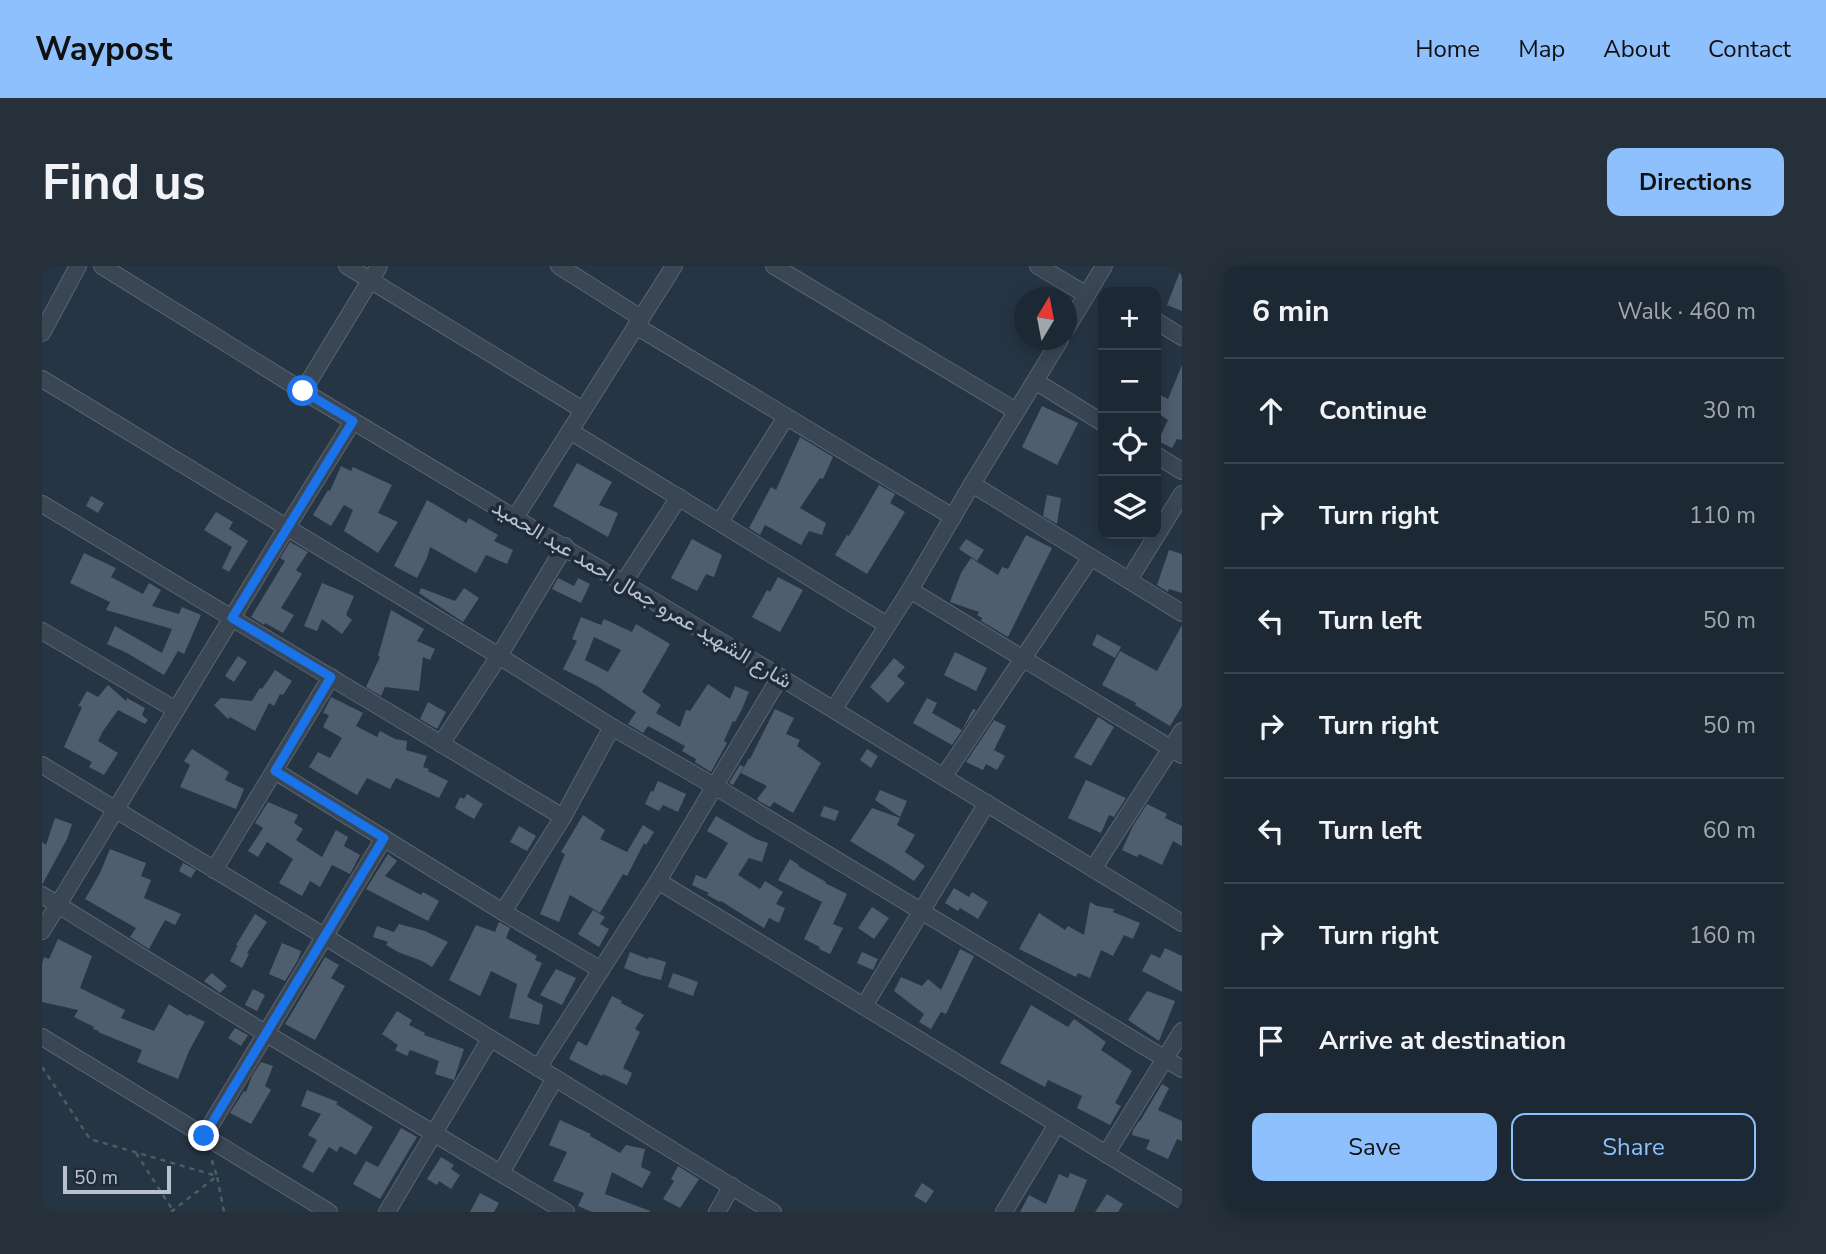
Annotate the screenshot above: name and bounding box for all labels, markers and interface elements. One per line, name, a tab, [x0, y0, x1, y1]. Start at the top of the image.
text: Waypost	[35, 27, 172, 72]
text: Home	[1415, 33, 1480, 65]
text: Map	[1518, 33, 1565, 65]
text: About	[1603, 33, 1670, 65]
text: Contact	[1708, 33, 1791, 65]
button: Directions	[1607, 148, 1784, 216]
text: Find us	[42, 149, 206, 216]
north arrow	[1014, 287, 1077, 350]
map controls	[1098, 287, 1161, 539]
button: +	[1098, 287, 1161, 350]
text: 6 min	[1252, 291, 1330, 332]
text: Walk · 460 m	[1617, 296, 1756, 327]
button: −	[1098, 350, 1161, 413]
route start	[287, 375, 318, 406]
icon: ahead	[1252, 392, 1290, 430]
text: Continue	[1319, 393, 1427, 428]
text: 30 m	[1703, 395, 1756, 426]
button: locate	[1098, 413, 1161, 476]
button: layers	[1098, 476, 1161, 539]
street label: شارع الشهيد عمرو جمال احمد عبد الحميد	[487, 493, 797, 695]
icon: right	[1252, 497, 1290, 535]
text: Turn right	[1319, 498, 1438, 533]
text: 110 m	[1689, 500, 1756, 531]
icon: left	[1252, 602, 1290, 640]
text: Turn left	[1319, 603, 1422, 638]
text: 50 m	[1703, 605, 1756, 636]
icon: right	[1252, 707, 1290, 745]
text: Turn right	[1319, 708, 1438, 743]
text: 50 m	[1703, 710, 1756, 741]
icon: left	[1252, 812, 1290, 850]
text: Turn left	[1319, 813, 1422, 848]
text: 60 m	[1703, 815, 1756, 846]
icon: right	[1252, 917, 1290, 955]
text: Turn right	[1319, 918, 1438, 953]
text: 160 m	[1689, 920, 1756, 951]
icon: arrive	[1252, 1022, 1290, 1060]
text: Arrive at destination	[1319, 1023, 1566, 1058]
button: Save	[1252, 1113, 1497, 1181]
button: Share	[1511, 1113, 1756, 1181]
route end	[188, 1120, 219, 1151]
scale bar	[63, 1163, 172, 1195]
text: 50 m	[74, 1165, 118, 1191]

